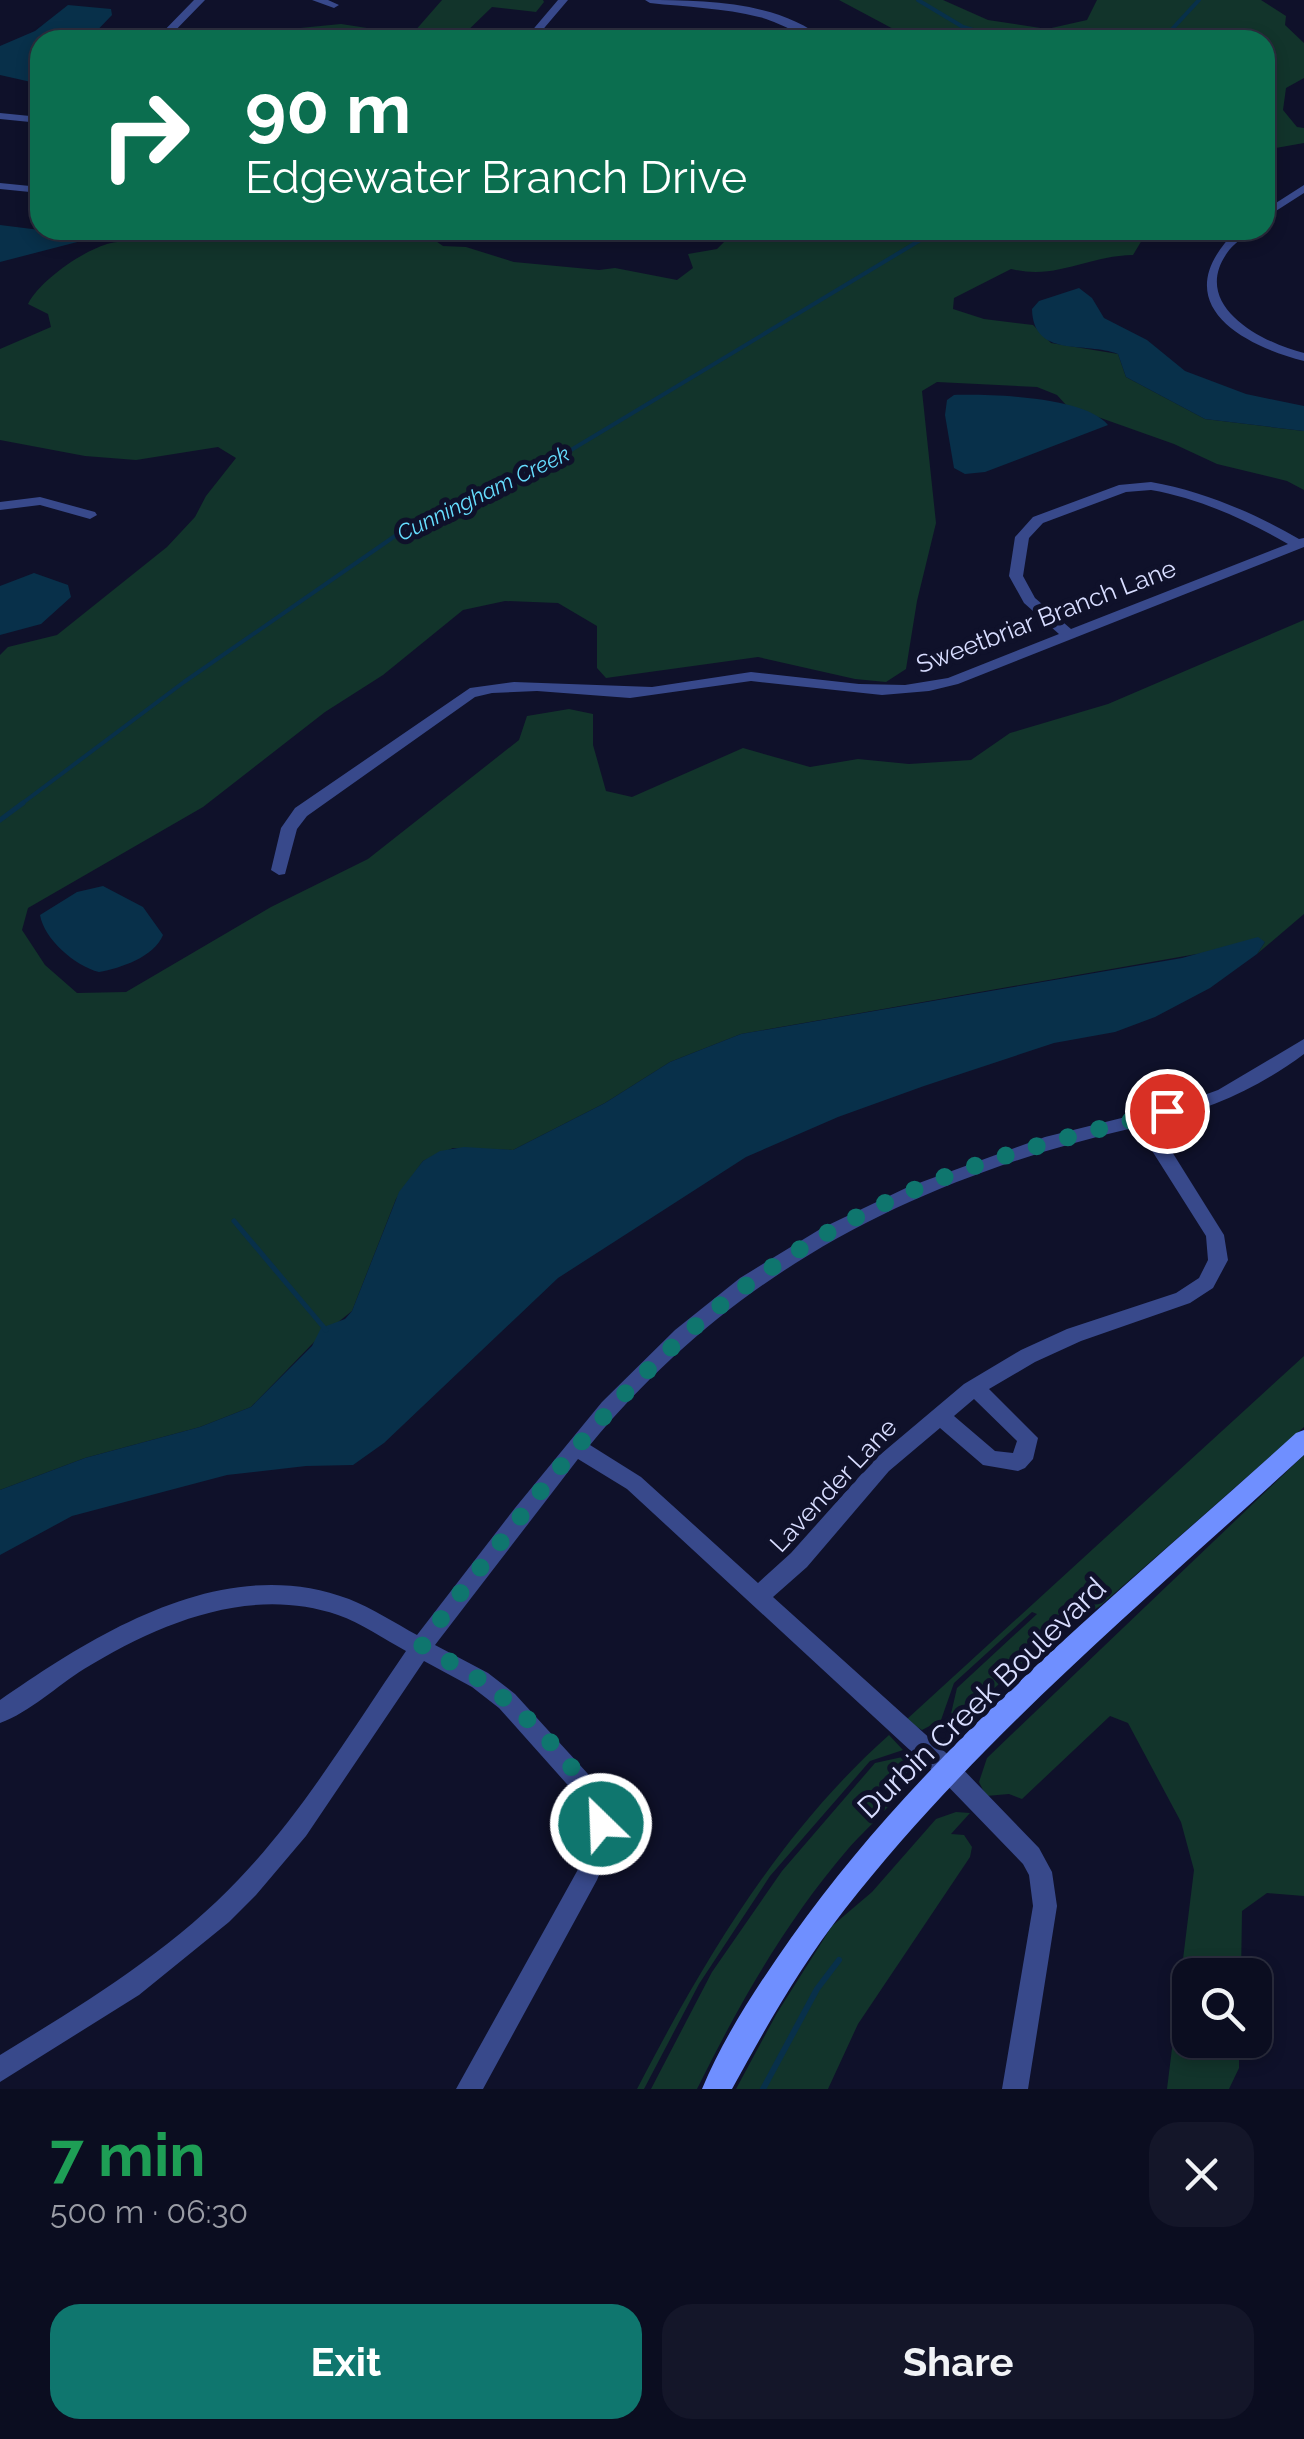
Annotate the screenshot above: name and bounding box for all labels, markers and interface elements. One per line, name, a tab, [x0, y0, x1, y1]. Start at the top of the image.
text: 90 m	[245, 67, 411, 149]
icon: right	[80, 70, 210, 200]
text: Edgewater Branch Drive	[245, 151, 747, 204]
water label: Cunningham Creek	[392, 440, 574, 546]
street label: Sweetbriar Branch Lane	[912, 553, 1180, 679]
pin	[1125, 1069, 1210, 1154]
icon: arrive	[1140, 1084, 1195, 1139]
street label: Lavender Lane	[763, 1412, 903, 1558]
street label: Durbin Creek Boulevard	[850, 1570, 1113, 1825]
position arrow	[549, 1772, 653, 1876]
map controls	[1172, 1958, 1272, 2058]
button: search	[1172, 1958, 1272, 2058]
text: 7 min	[50, 2120, 205, 2190]
button: close	[1149, 2122, 1254, 2227]
text: 500 m · 06:30	[50, 2193, 248, 2230]
button: Exit	[50, 2304, 642, 2419]
button: Share	[662, 2304, 1254, 2419]

